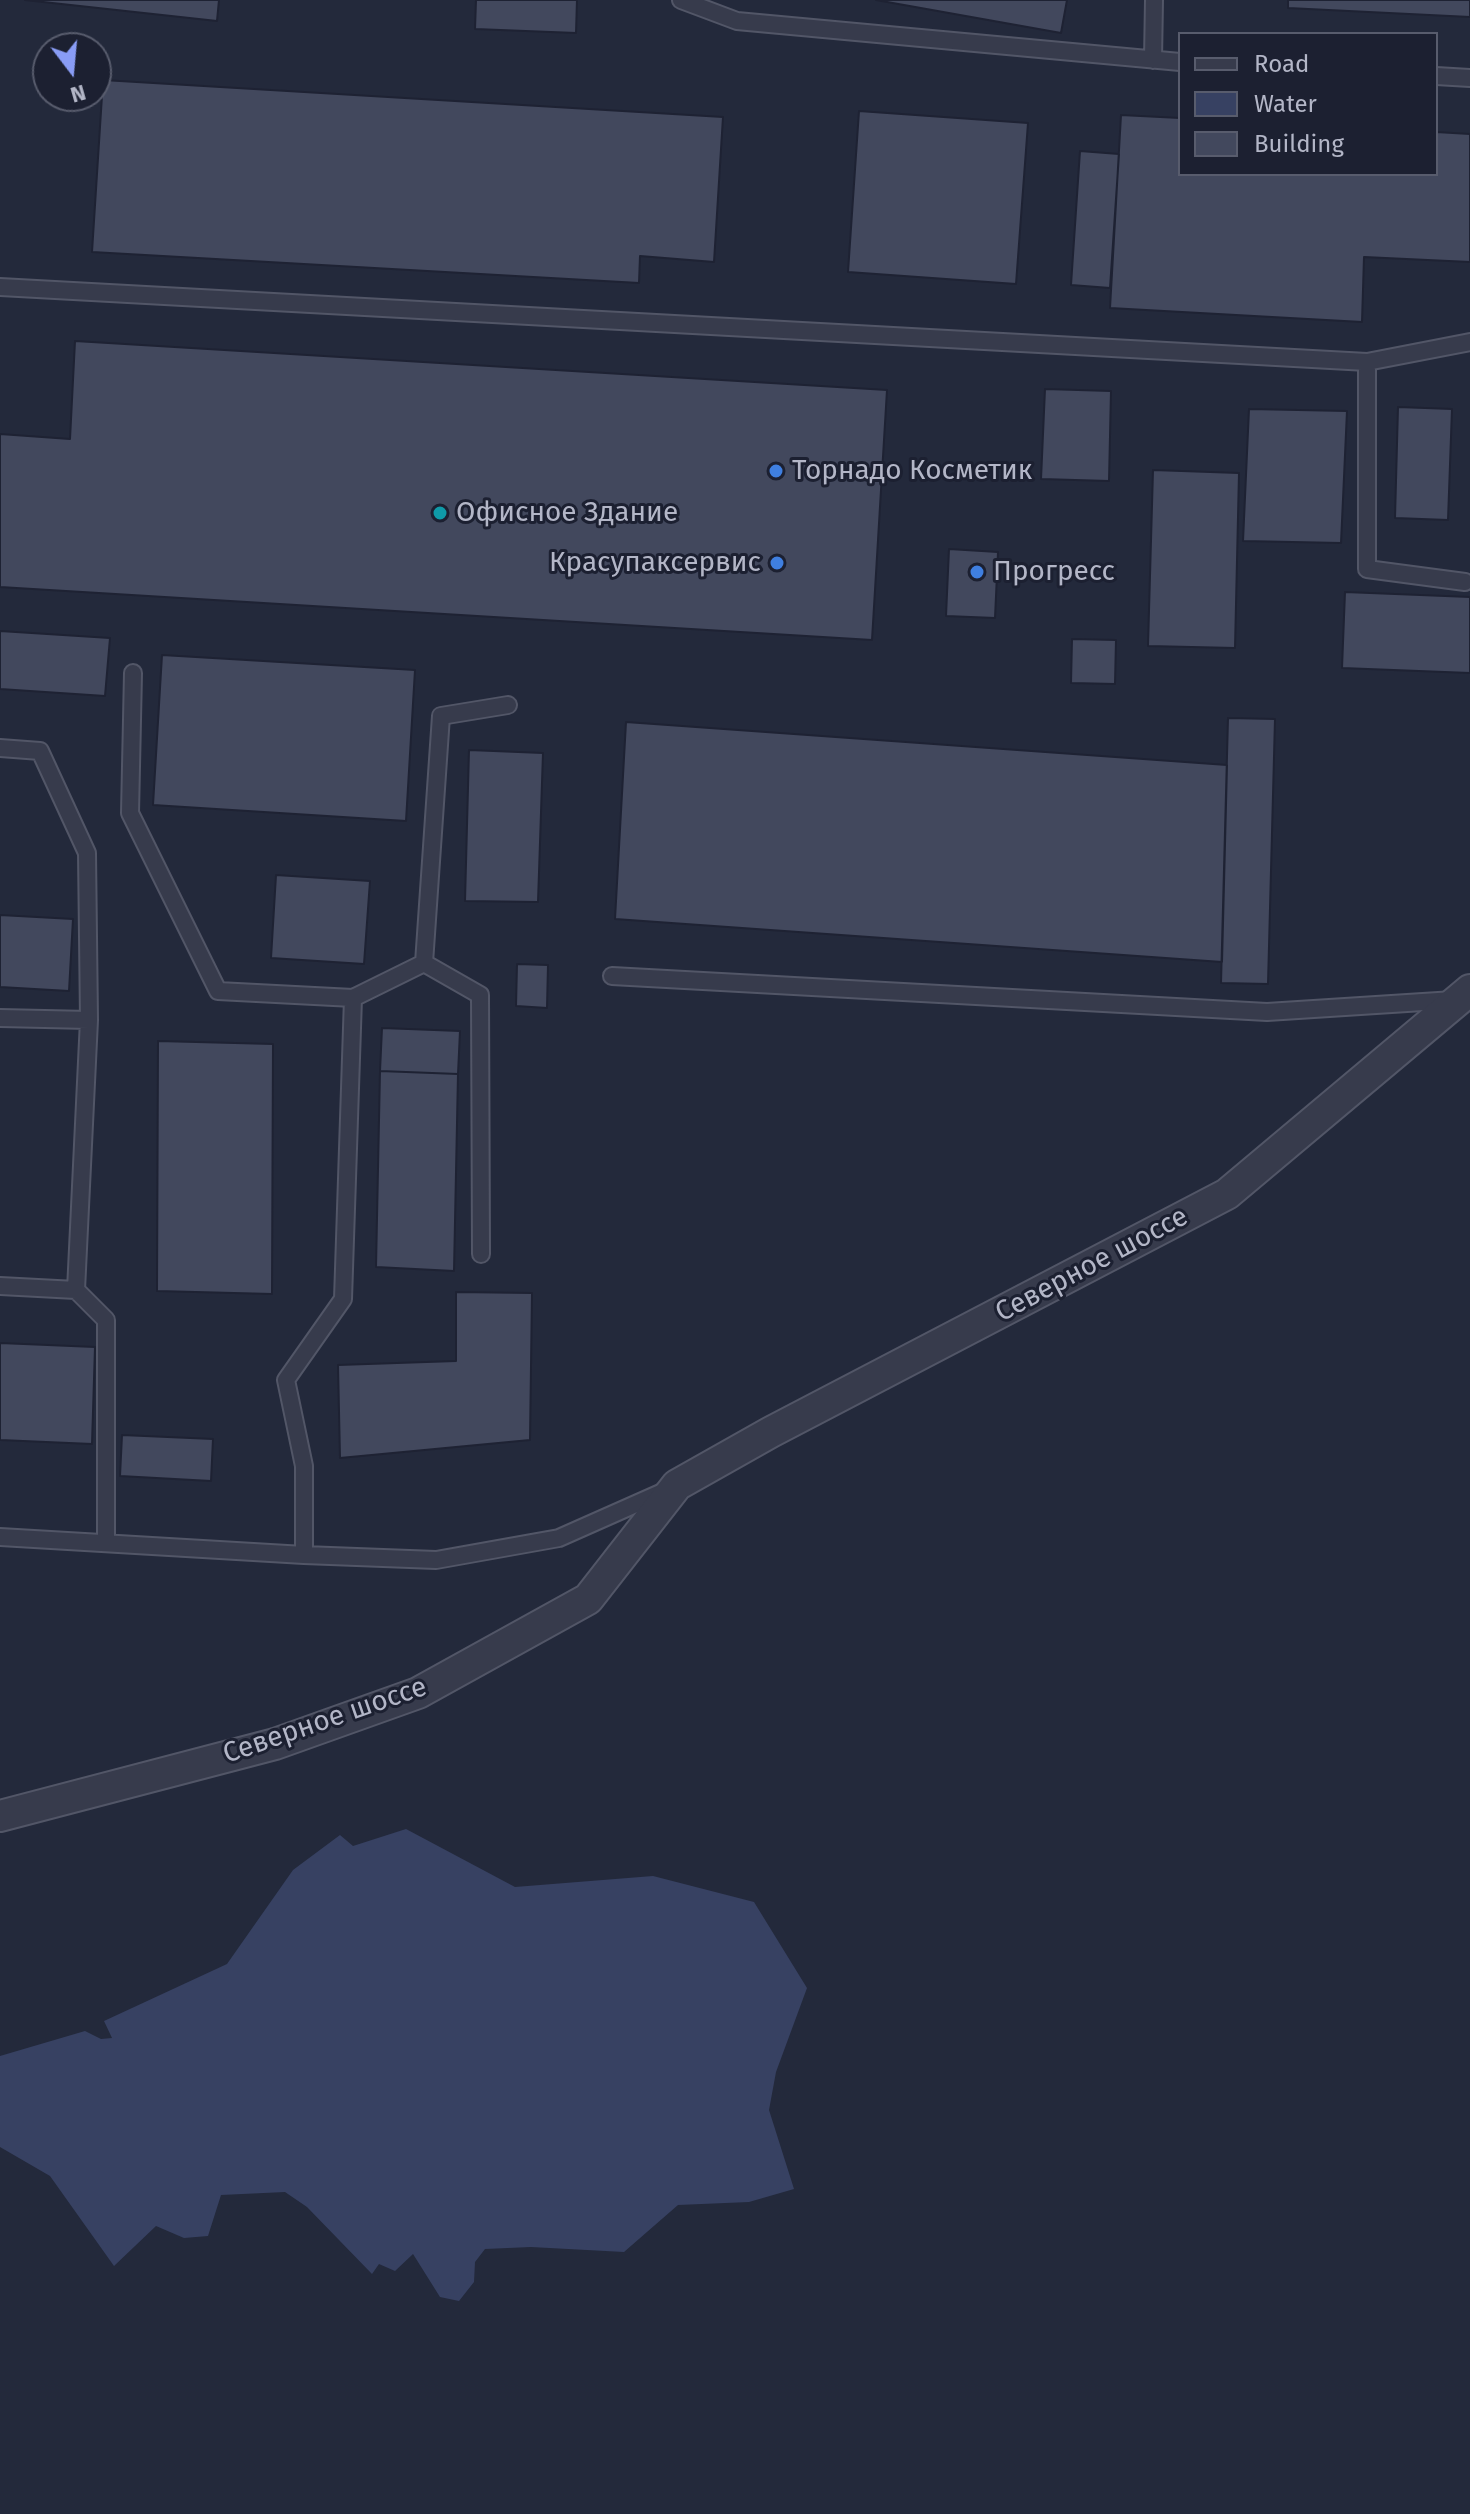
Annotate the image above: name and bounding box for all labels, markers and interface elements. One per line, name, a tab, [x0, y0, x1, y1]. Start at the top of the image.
north arrow	[32, 32, 112, 112]
legend	[1178, 32, 1438, 176]
text: Road	[1254, 50, 1309, 78]
text: N	[67, 79, 89, 109]
text: Water	[1254, 90, 1317, 118]
text: Building	[1254, 130, 1344, 158]
place label: Торнадо Косметик	[792, 454, 1032, 488]
marker: Торнадо Косметик	[767, 462, 785, 480]
place label: Офисное Здание	[456, 496, 678, 530]
marker: Офисное Здание	[431, 504, 449, 522]
place label: Красупаксервис	[549, 546, 761, 580]
marker: Красупаксервис	[768, 554, 786, 572]
place label: Прогресс	[993, 555, 1115, 589]
marker: Прогресс	[968, 563, 986, 581]
street label: Северное шоссе	[990, 1200, 1194, 1330]
street label: Северное шоссе	[219, 1670, 431, 1772]

